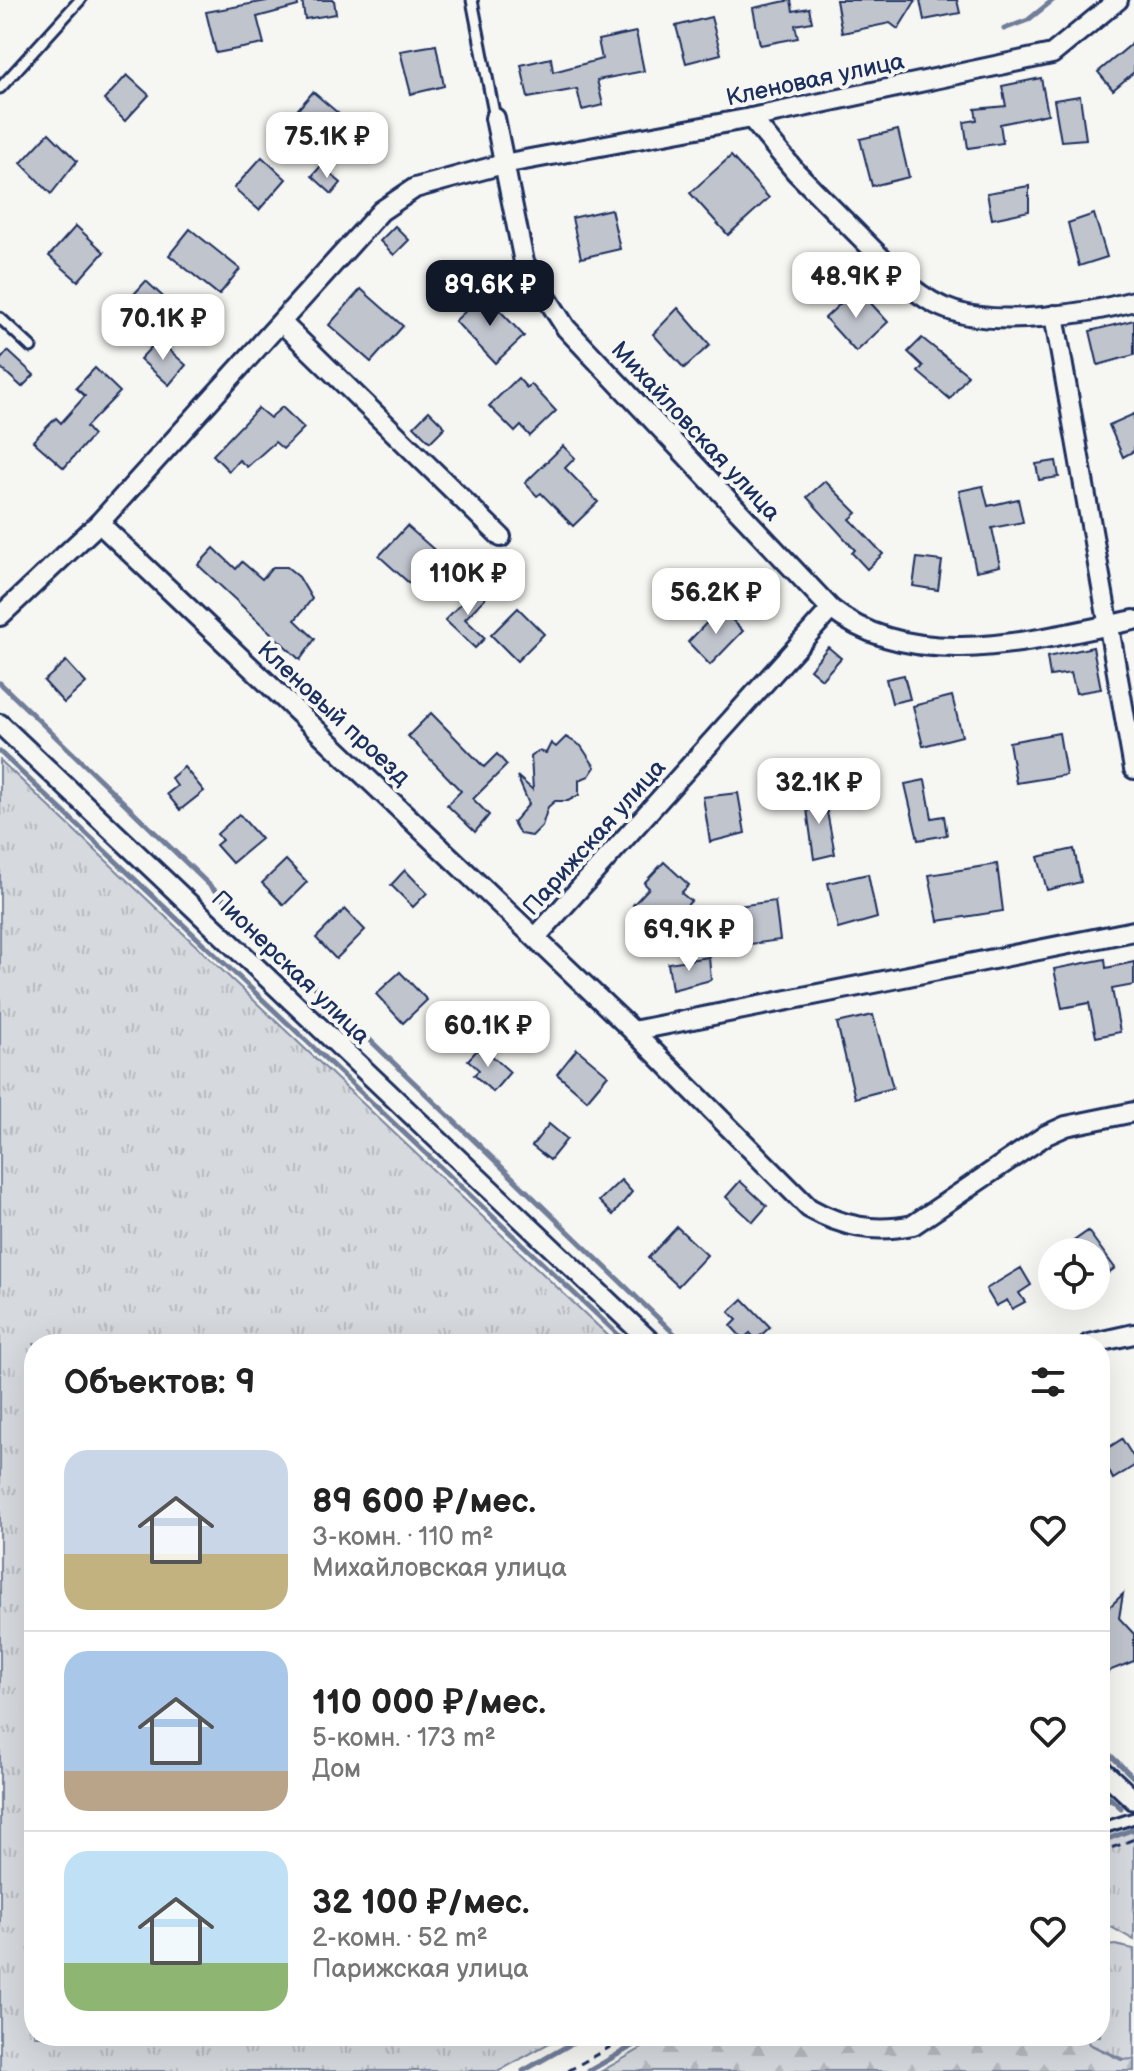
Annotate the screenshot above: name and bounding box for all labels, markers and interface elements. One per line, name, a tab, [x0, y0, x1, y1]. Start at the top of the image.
street label: Кленовая улица	[723, 46, 907, 113]
pin: 75.1K ₽	[253, 112, 401, 180]
text: 75.1K ₽	[284, 122, 370, 153]
pin: 48.9K ₽	[782, 252, 930, 320]
pin: 89.6K ₽	[416, 260, 564, 328]
text: 48.9K ₽	[810, 262, 902, 293]
text: 89.6K ₽	[444, 270, 536, 301]
pin: 70.1K ₽	[89, 294, 237, 362]
text: 70.1K ₽	[119, 304, 207, 335]
street label: Михайловская улица	[605, 335, 786, 527]
pin: 110K ₽	[403, 549, 533, 617]
text: 110K ₽	[429, 559, 507, 590]
pin: 56.2K ₽	[642, 568, 790, 636]
text: 56.2K ₽	[670, 578, 762, 609]
street label: Кленовый проезд	[251, 635, 416, 792]
street label: Парижская улица	[517, 753, 672, 921]
pin: 32.1K ₽	[745, 758, 893, 826]
text: 32.1K ₽	[775, 768, 863, 799]
street label: Пионерская улица	[205, 884, 376, 1050]
pin: 69.9K ₽	[615, 905, 763, 973]
text: 69.9K ₽	[643, 915, 735, 946]
pin: 60.1K ₽	[414, 1001, 562, 1069]
text: 60.1K ₽	[444, 1011, 532, 1042]
map controls	[1038, 1238, 1110, 1310]
button: locate	[1038, 1238, 1110, 1310]
icon: filters	[1026, 1360, 1070, 1404]
text: Объектов: 9	[64, 1362, 255, 1403]
text: 89 600 ₽/мес.	[312, 1481, 536, 1522]
icon: home	[128, 1482, 224, 1578]
icon: heart	[1026, 1508, 1070, 1552]
text: 3-комн. · 110 m²	[312, 1522, 494, 1553]
text: Михайловская улица	[312, 1553, 567, 1584]
text: 110 000 ₽/мес.	[312, 1682, 546, 1723]
icon: home	[128, 1683, 224, 1779]
icon: heart	[1026, 1709, 1070, 1753]
text: 5-комн. · 173 m²	[312, 1723, 496, 1754]
text: Дом	[312, 1754, 361, 1785]
text: 32 100 ₽/мес.	[312, 1882, 530, 1923]
icon: home	[128, 1883, 224, 1979]
icon: heart	[1026, 1909, 1070, 1953]
text: 2-комн. · 52 m²	[312, 1923, 488, 1954]
text: Парижская улица	[312, 1954, 529, 1985]

